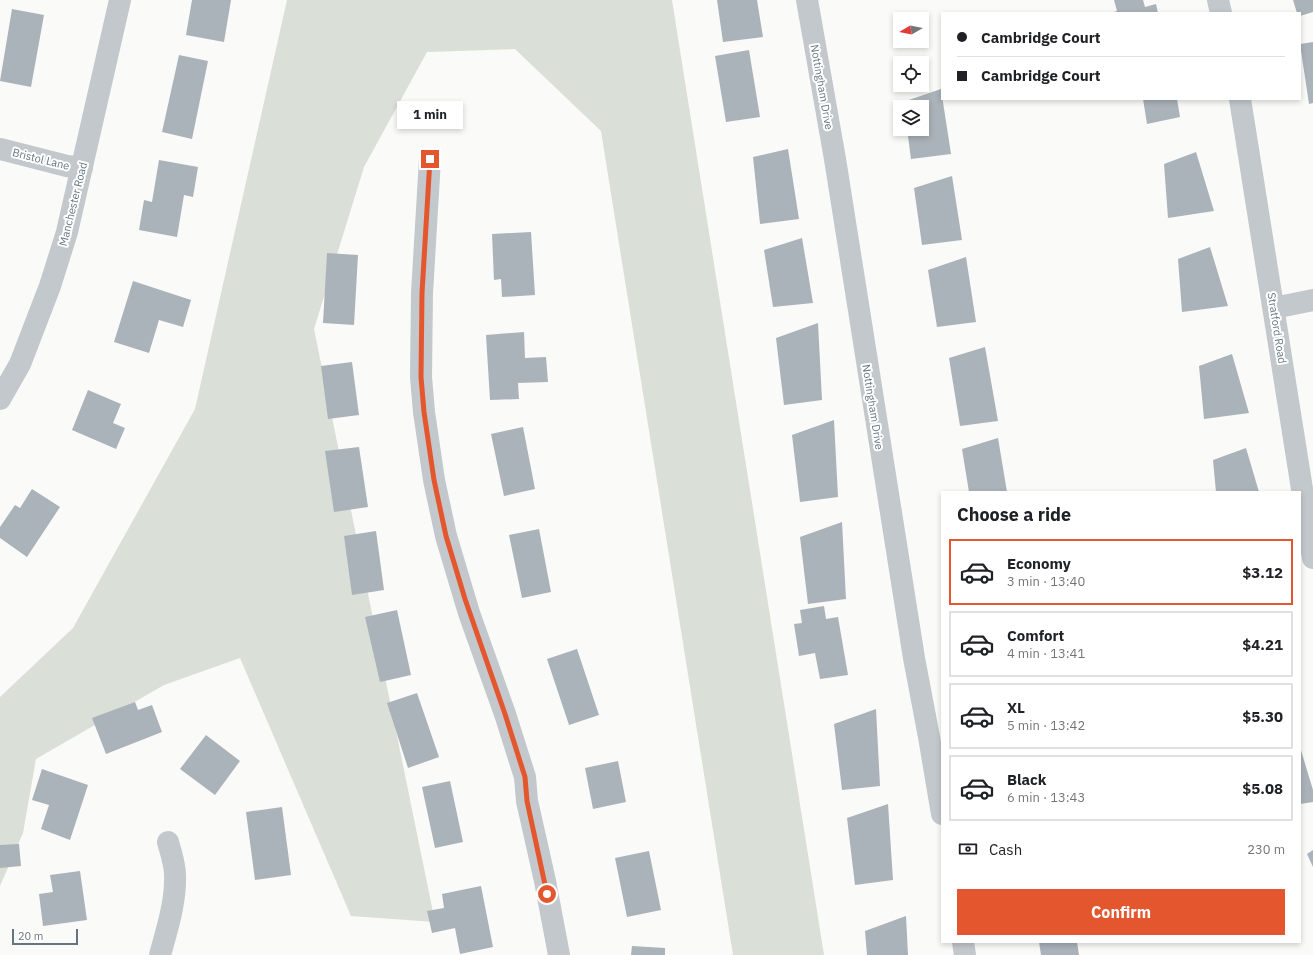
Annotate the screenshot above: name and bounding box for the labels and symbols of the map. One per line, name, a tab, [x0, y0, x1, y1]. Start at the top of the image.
north arrow	[893, 12, 929, 48]
street label: Nottingham Drive	[808, 43, 836, 131]
callout: 1 min	[397, 101, 463, 129]
street label: Bristol Lane	[11, 145, 71, 173]
route end	[421, 150, 439, 168]
street label: Manchester Road	[56, 161, 90, 247]
street label: Stratford Road	[1264, 291, 1290, 365]
street label: Nottingham Drive	[859, 363, 887, 451]
route start	[538, 885, 556, 903]
scale bar	[12, 927, 78, 946]

